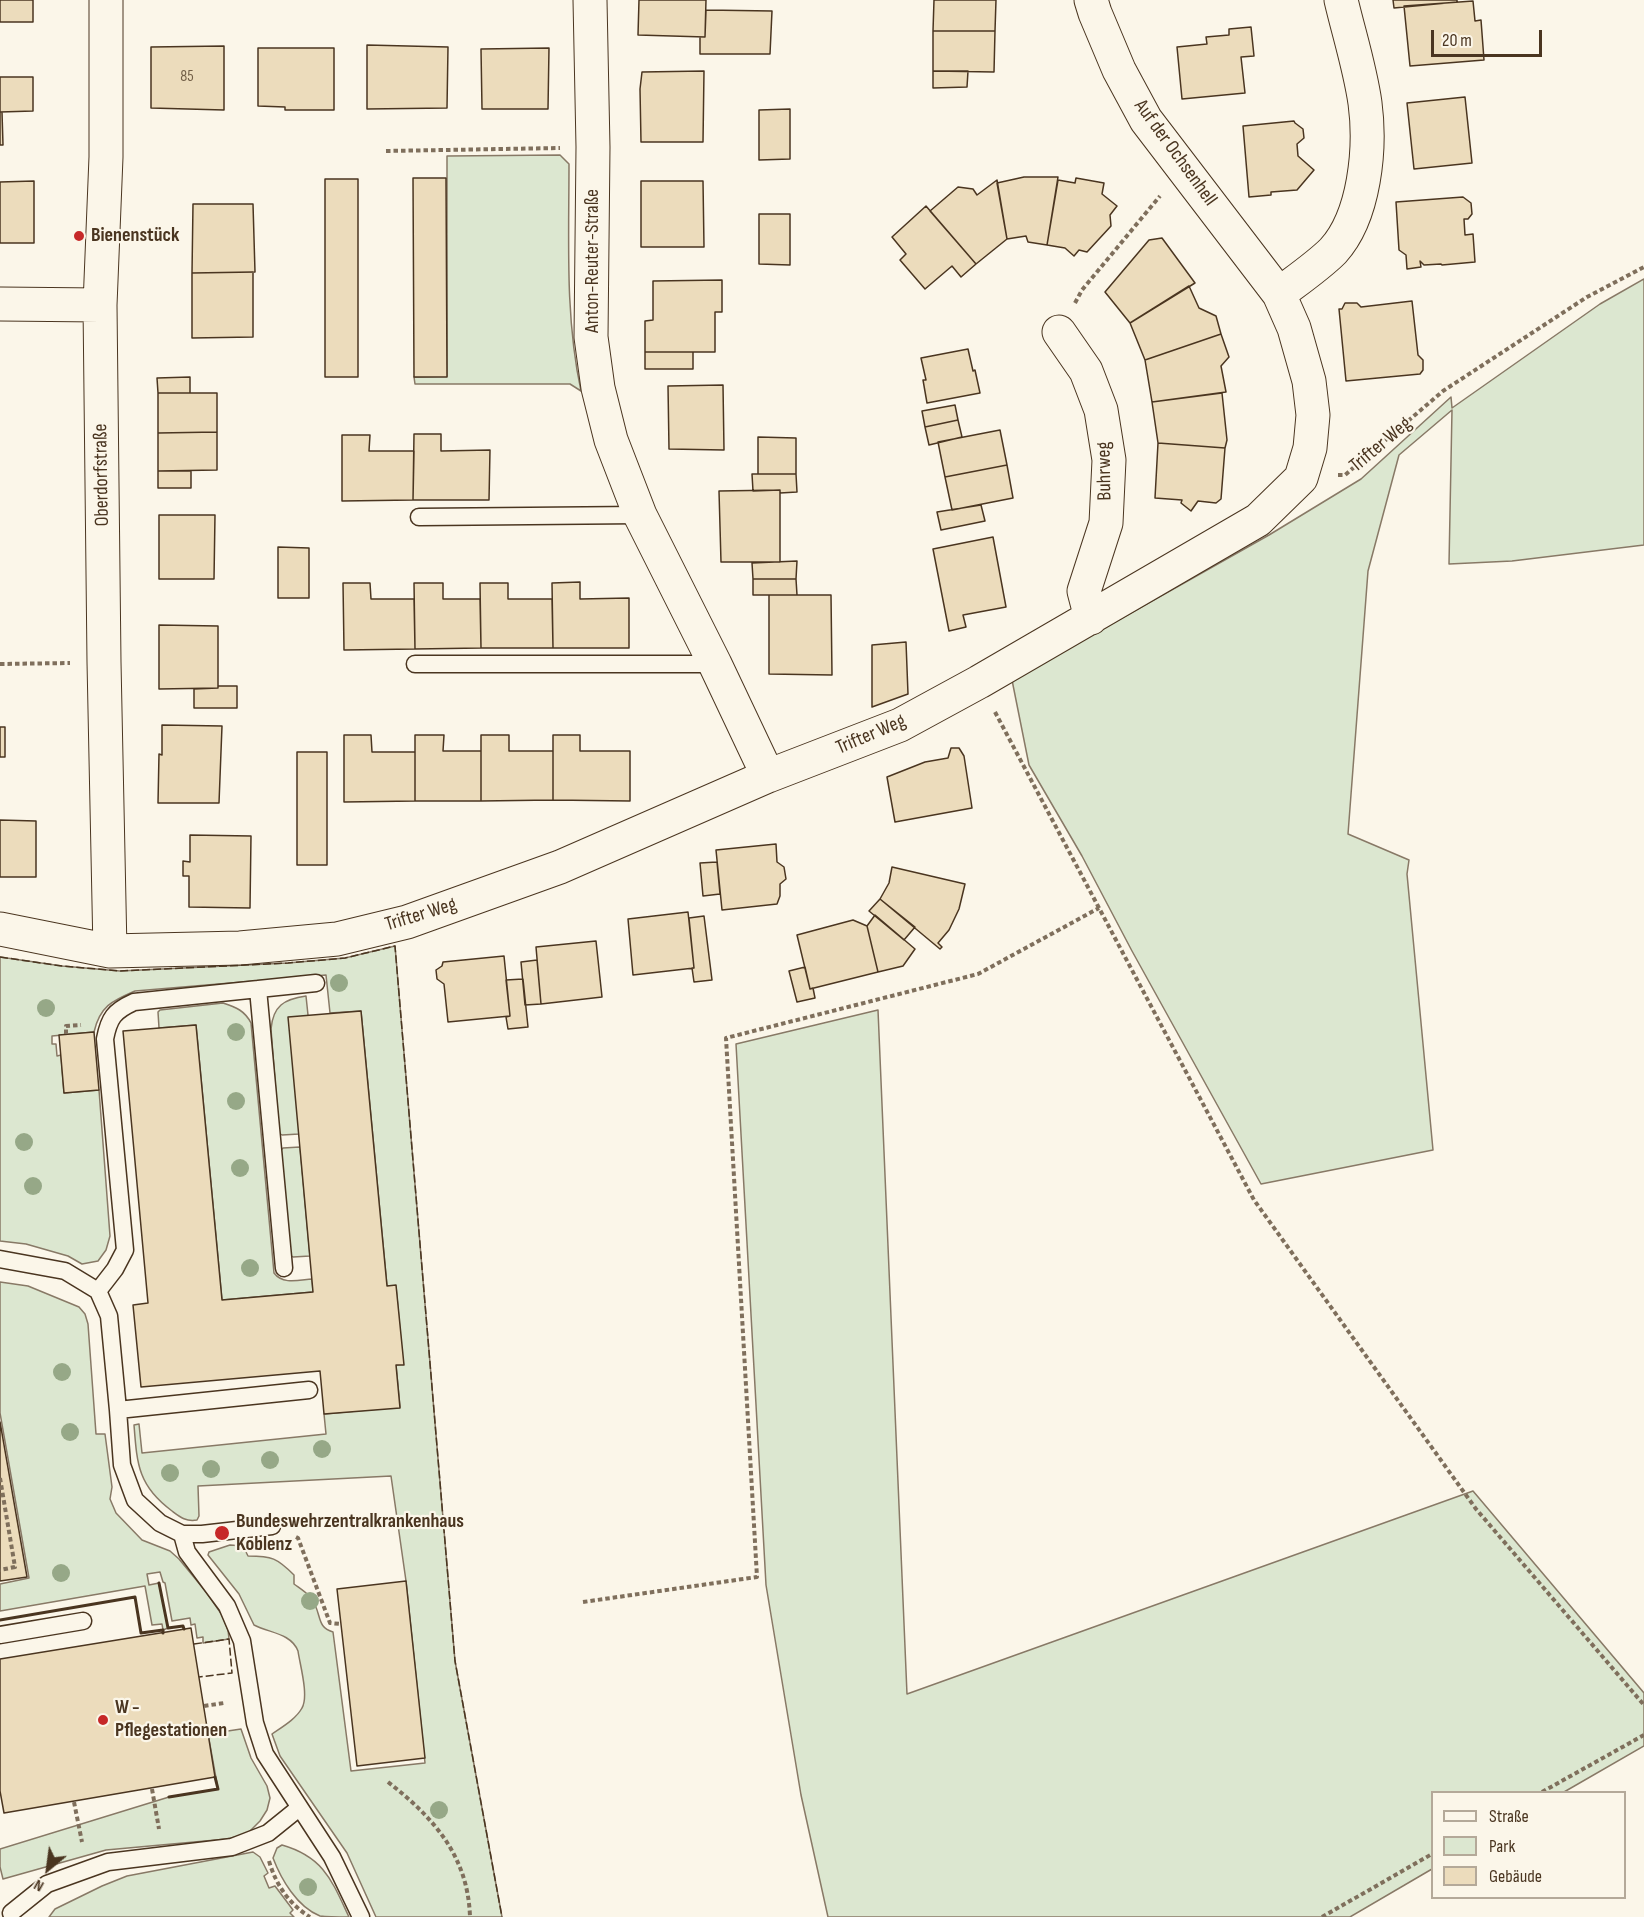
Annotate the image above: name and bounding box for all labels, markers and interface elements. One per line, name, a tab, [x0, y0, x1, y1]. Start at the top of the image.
scale bar	[1434, 18, 1545, 56]
text: 20 m	[1442, 30, 1472, 51]
house number: 85	[180, 67, 194, 87]
street label: Auf der Ochsenhell	[1128, 95, 1222, 211]
street label: Anton-Reuter-Straße	[581, 189, 605, 333]
place label: Bienenstück	[91, 224, 179, 248]
marker: Bienenstück	[72, 229, 86, 243]
street label: Trifter Weg	[1345, 412, 1417, 478]
street label: Oberdorfstraße	[89, 423, 115, 527]
street label: Buhrweg	[1092, 441, 1118, 501]
street label: Trifter Weg	[833, 710, 909, 760]
street label: Trifter Weg	[382, 893, 460, 937]
place label: Bundeswehrzentralkrankenhaus Koblenz	[236, 1510, 464, 1557]
marker: Bundeswehrzentralkrankenhaus Koblenz	[213, 1524, 231, 1542]
place label: W - Pflegestationen	[115, 1696, 227, 1743]
marker: W - Pflegestationen	[96, 1713, 110, 1727]
legend	[1431, 1791, 1626, 1899]
text: Straße	[1489, 1806, 1529, 1827]
text: Park	[1489, 1836, 1515, 1857]
north arrow	[18, 1839, 78, 1899]
text: Gebäude	[1489, 1866, 1542, 1887]
text: N	[31, 1875, 47, 1896]

